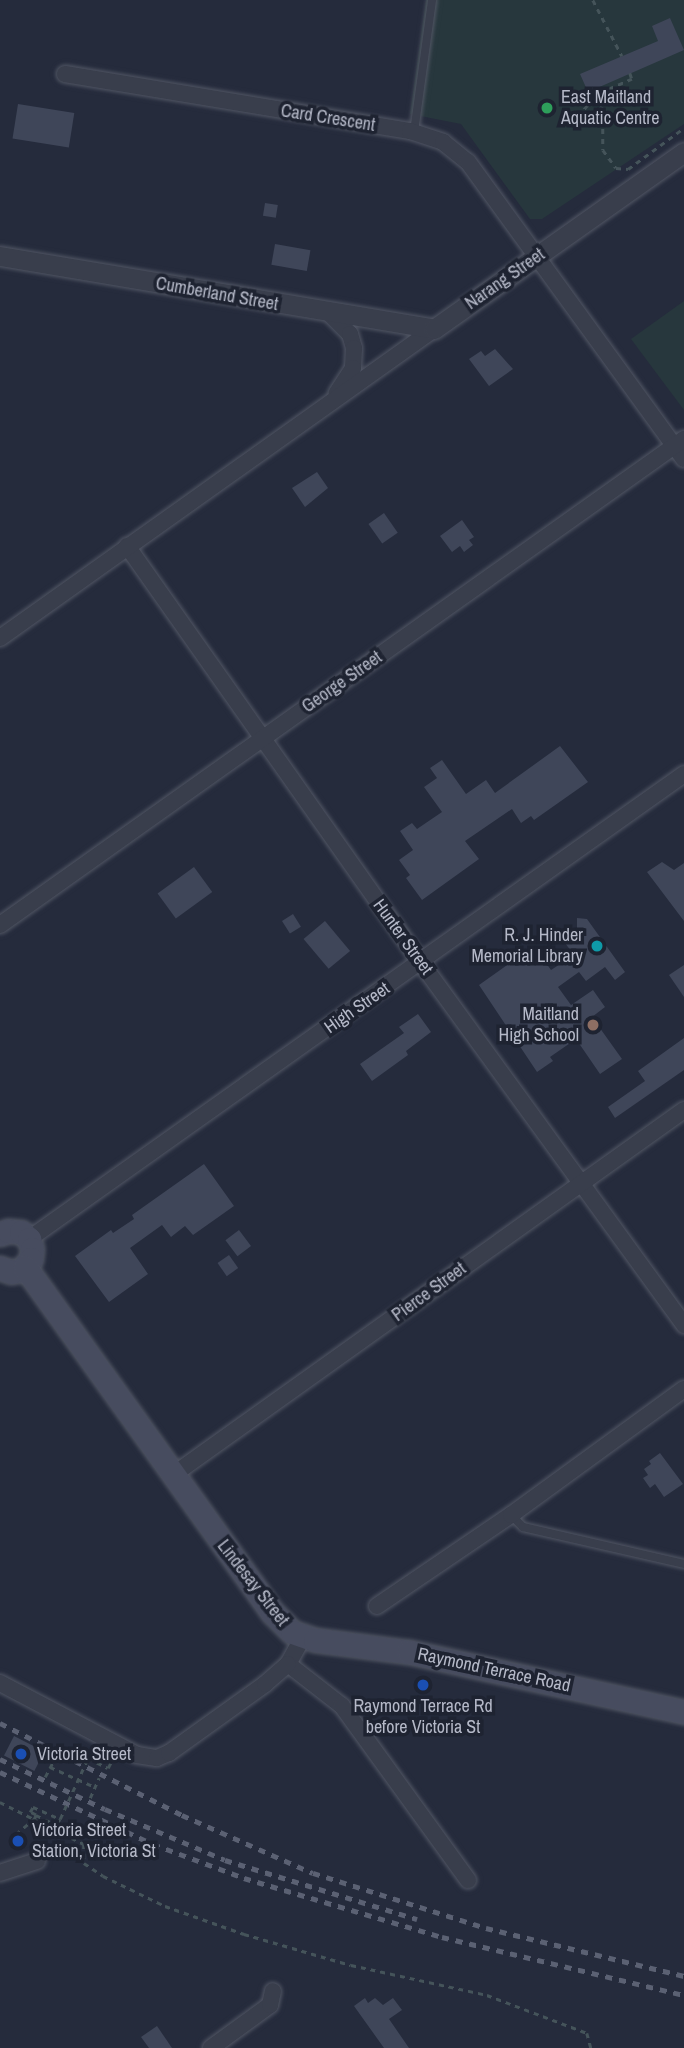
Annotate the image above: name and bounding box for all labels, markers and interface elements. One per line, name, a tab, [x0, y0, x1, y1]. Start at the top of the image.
place label: East Maitland Aquatic Centre	[561, 87, 659, 130]
street label: Card Crescent	[279, 100, 377, 136]
marker: East Maitland Aquatic Centre	[539, 100, 555, 116]
street label: Narang Street	[461, 244, 549, 314]
street label: Cumberland Street	[154, 273, 280, 315]
street label: George Street	[298, 647, 386, 717]
street label: Hunter Street	[368, 895, 438, 979]
place label: R. J. Hinder Memorial Library	[471, 925, 583, 968]
marker: R. J. Hinder Memorial Library	[589, 938, 605, 954]
street label: High Street	[320, 978, 394, 1038]
place label: Maitland High School	[499, 1004, 579, 1046]
marker: Maitland High School	[585, 1017, 601, 1033]
street label: Pierce Street	[388, 1258, 470, 1326]
street label: Lindesay Street	[213, 1536, 293, 1630]
street label: Raymond Terrace Road	[416, 1643, 572, 1697]
marker: Raymond Terrace Rd before Victoria St	[415, 1677, 431, 1693]
place label: Raymond Terrace Rd before Victoria St	[353, 1696, 493, 1738]
place label: Victoria Street	[37, 1743, 131, 1765]
marker: Victoria Street	[11, 1744, 31, 1764]
place label: Victoria Street Station, Victoria St	[32, 1820, 156, 1862]
marker: Victoria Street Station, Victoria St	[10, 1833, 26, 1849]

